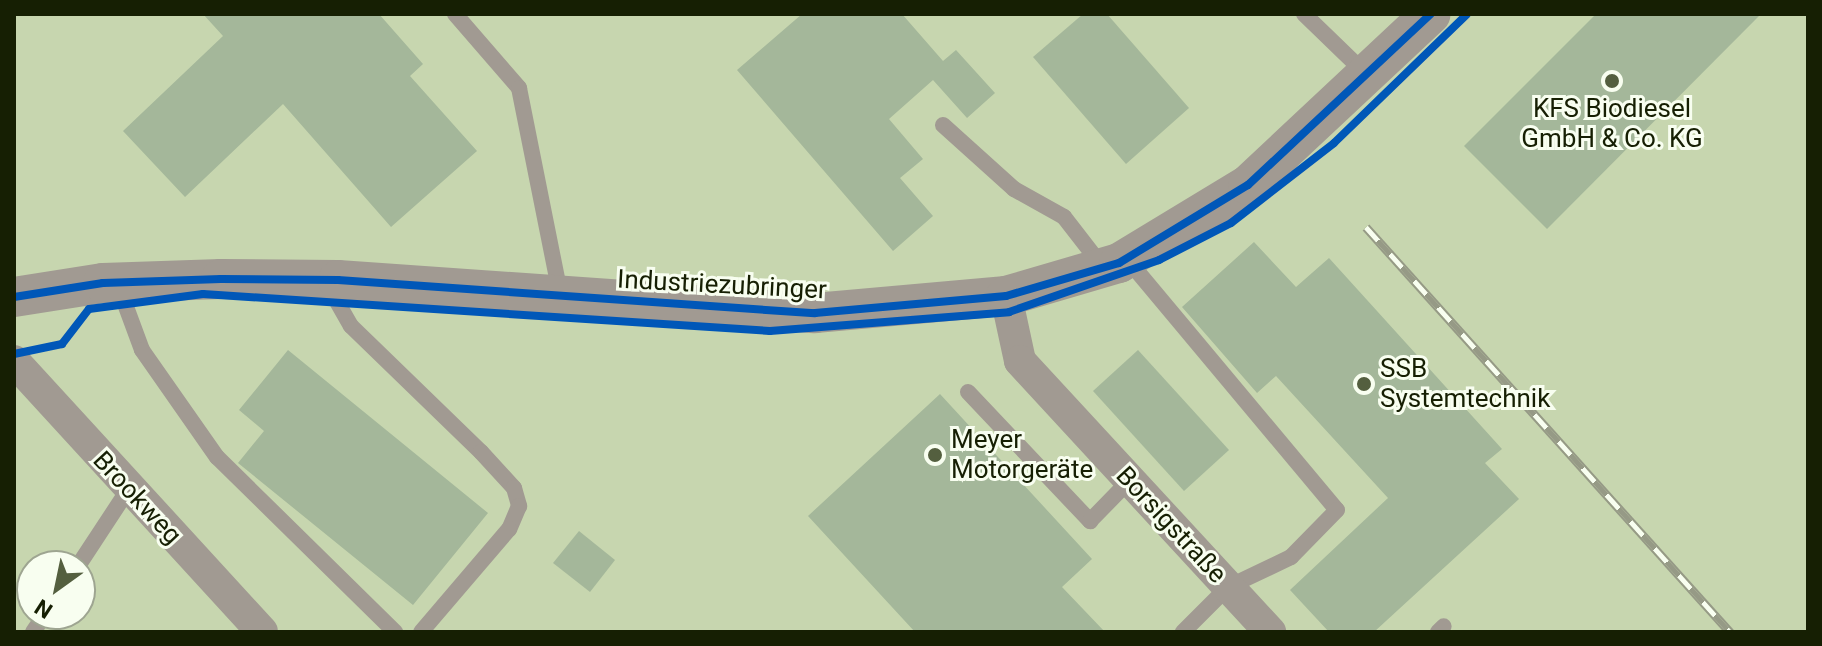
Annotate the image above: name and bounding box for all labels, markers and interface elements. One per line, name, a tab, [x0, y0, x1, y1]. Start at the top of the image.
marker: KFS Biodiesel GmbH & Co. KG	[1603, 72, 1621, 90]
place label: KFS Biodiesel GmbH & Co. KG	[1521, 93, 1703, 154]
street label: Industriezubringer	[616, 264, 828, 306]
place label: SSB Systemtechnik	[1380, 353, 1550, 414]
marker: SSB Systemtechnik	[1355, 375, 1373, 393]
place label: Meyer Motorgeräte	[951, 424, 1093, 486]
street label: Brookweg	[86, 445, 188, 551]
marker: Meyer Motorgeräte	[926, 446, 944, 464]
street label: Borsigstraße	[1109, 460, 1233, 590]
north arrow	[16, 550, 96, 630]
text: N	[30, 594, 57, 624]

